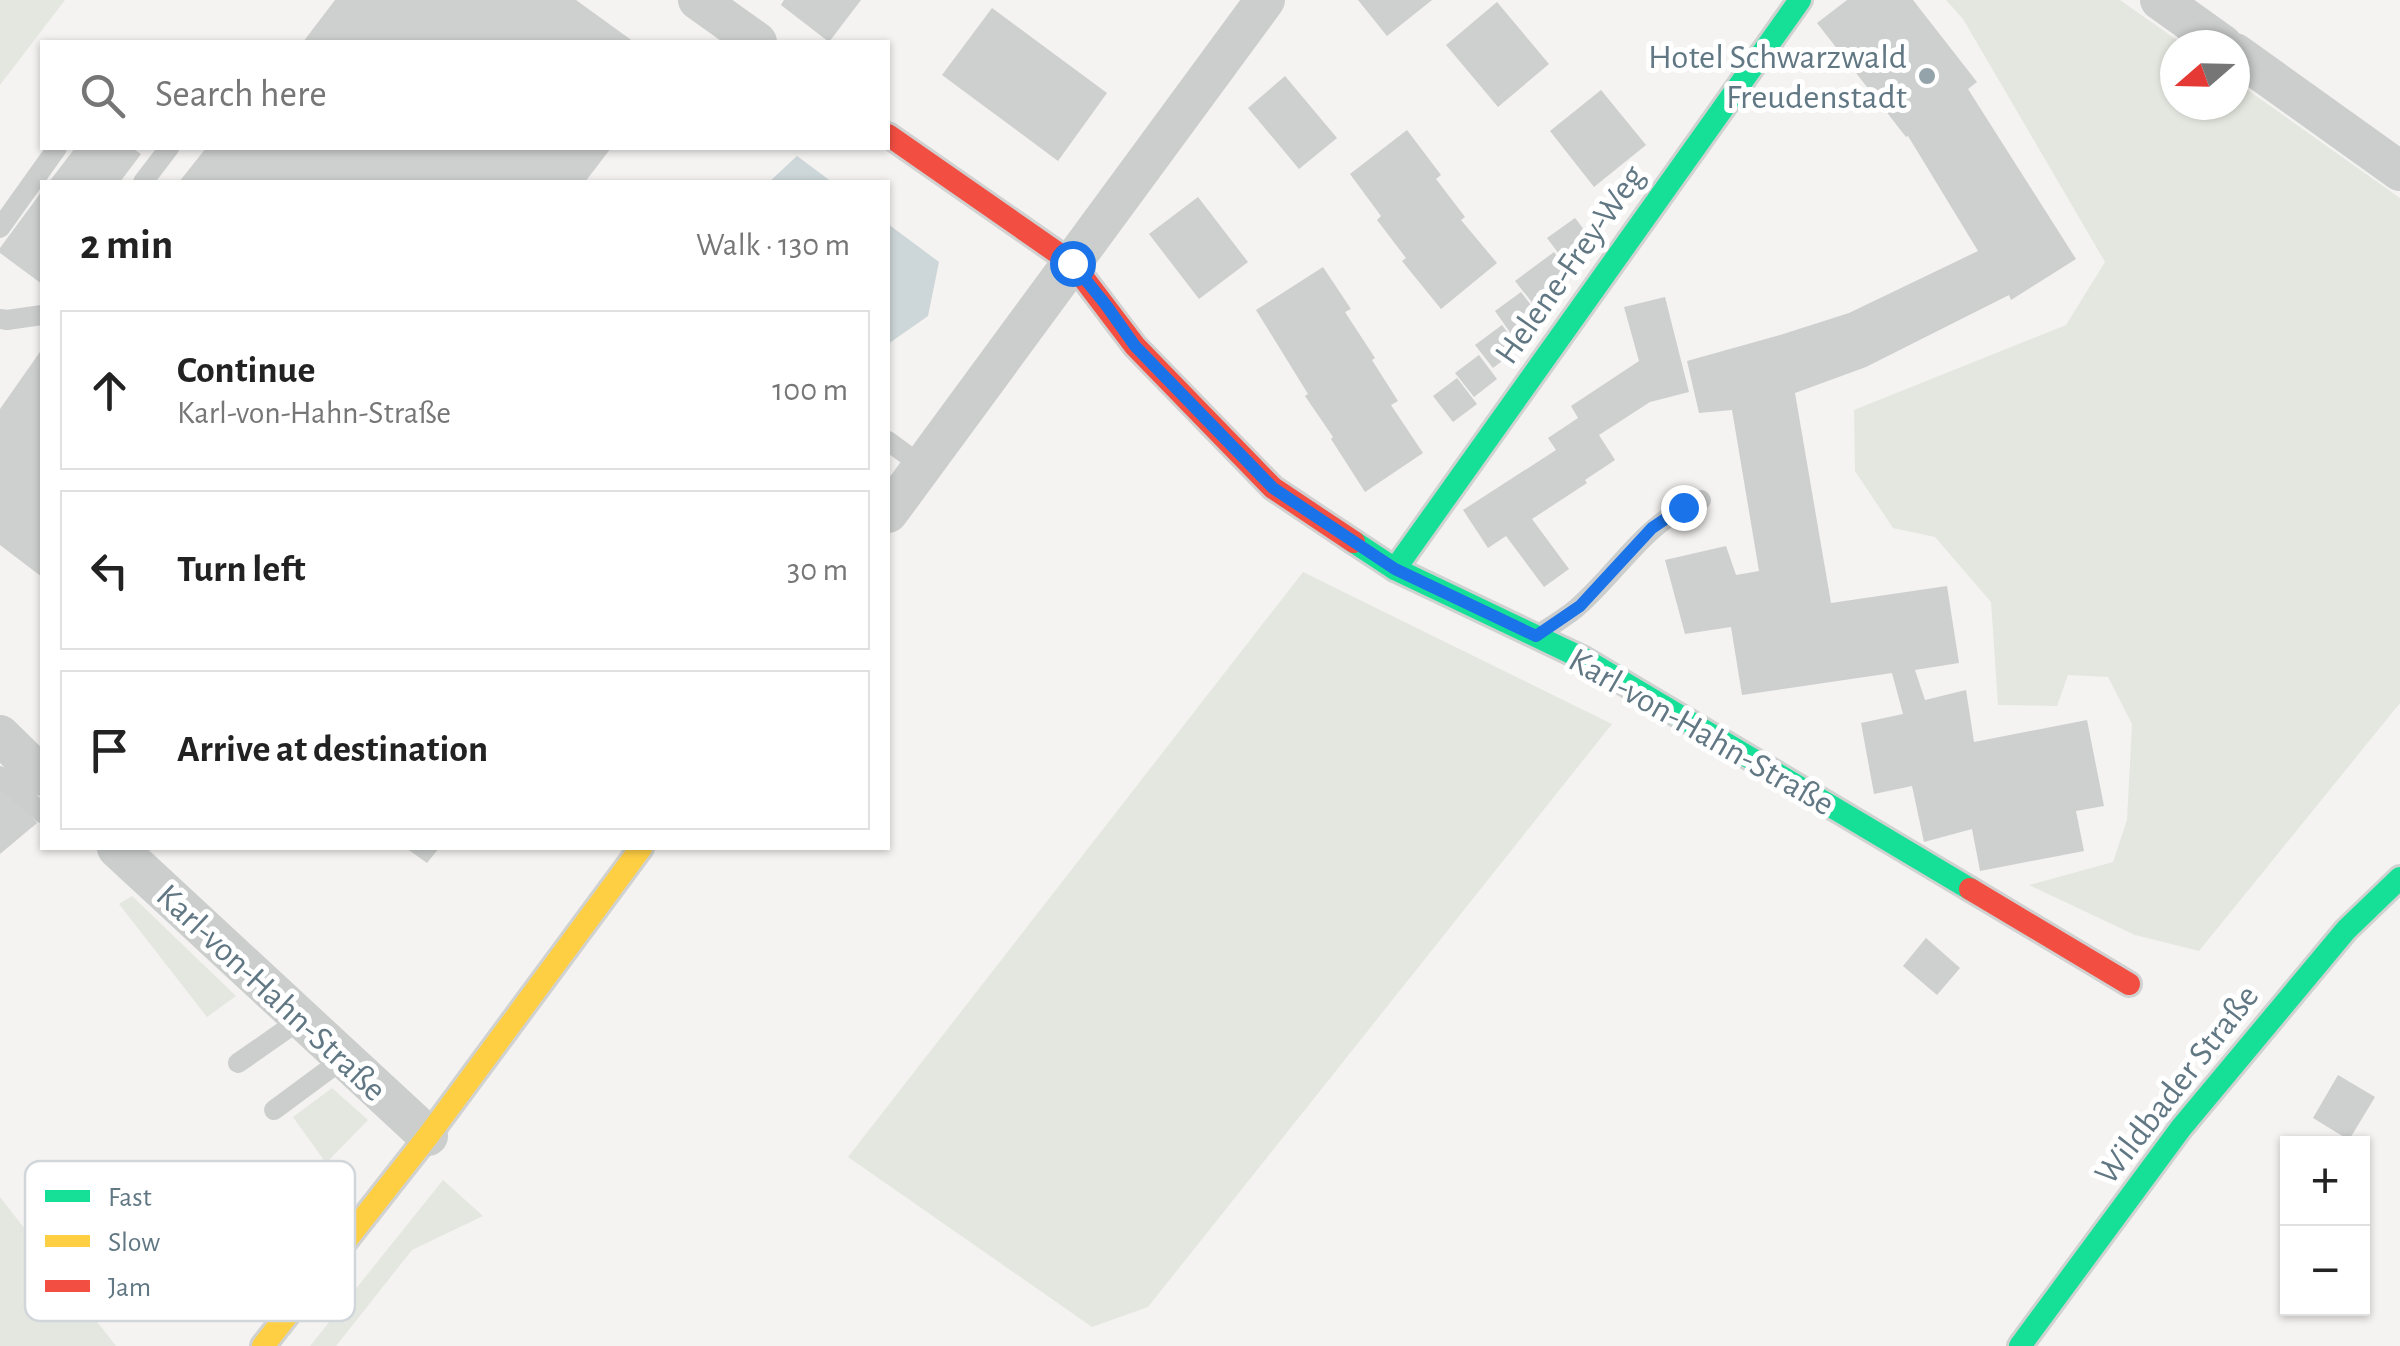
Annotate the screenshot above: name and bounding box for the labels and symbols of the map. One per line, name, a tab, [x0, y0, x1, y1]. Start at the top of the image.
north arrow	[2160, 30, 2250, 120]
place label: Hotel Schwarzwald Freudenstadt	[1648, 40, 1907, 115]
marker: Hotel Schwarzwald Freudenstadt	[1916, 65, 1938, 87]
street label: Helene-Frey-Weg	[1489, 159, 1652, 371]
route start	[1050, 241, 1096, 287]
route end	[1661, 485, 1707, 531]
street label: Karl-von-Hahn-Straße	[1563, 642, 1840, 822]
street label: Karl-von-Hahn-Straße	[149, 878, 392, 1108]
street label: Wildbader Straße	[2089, 979, 2266, 1191]
legend	[25, 1161, 355, 1321]
text: Fast	[108, 1184, 152, 1212]
text: Slow	[108, 1229, 160, 1257]
text: Jam	[108, 1274, 151, 1302]

